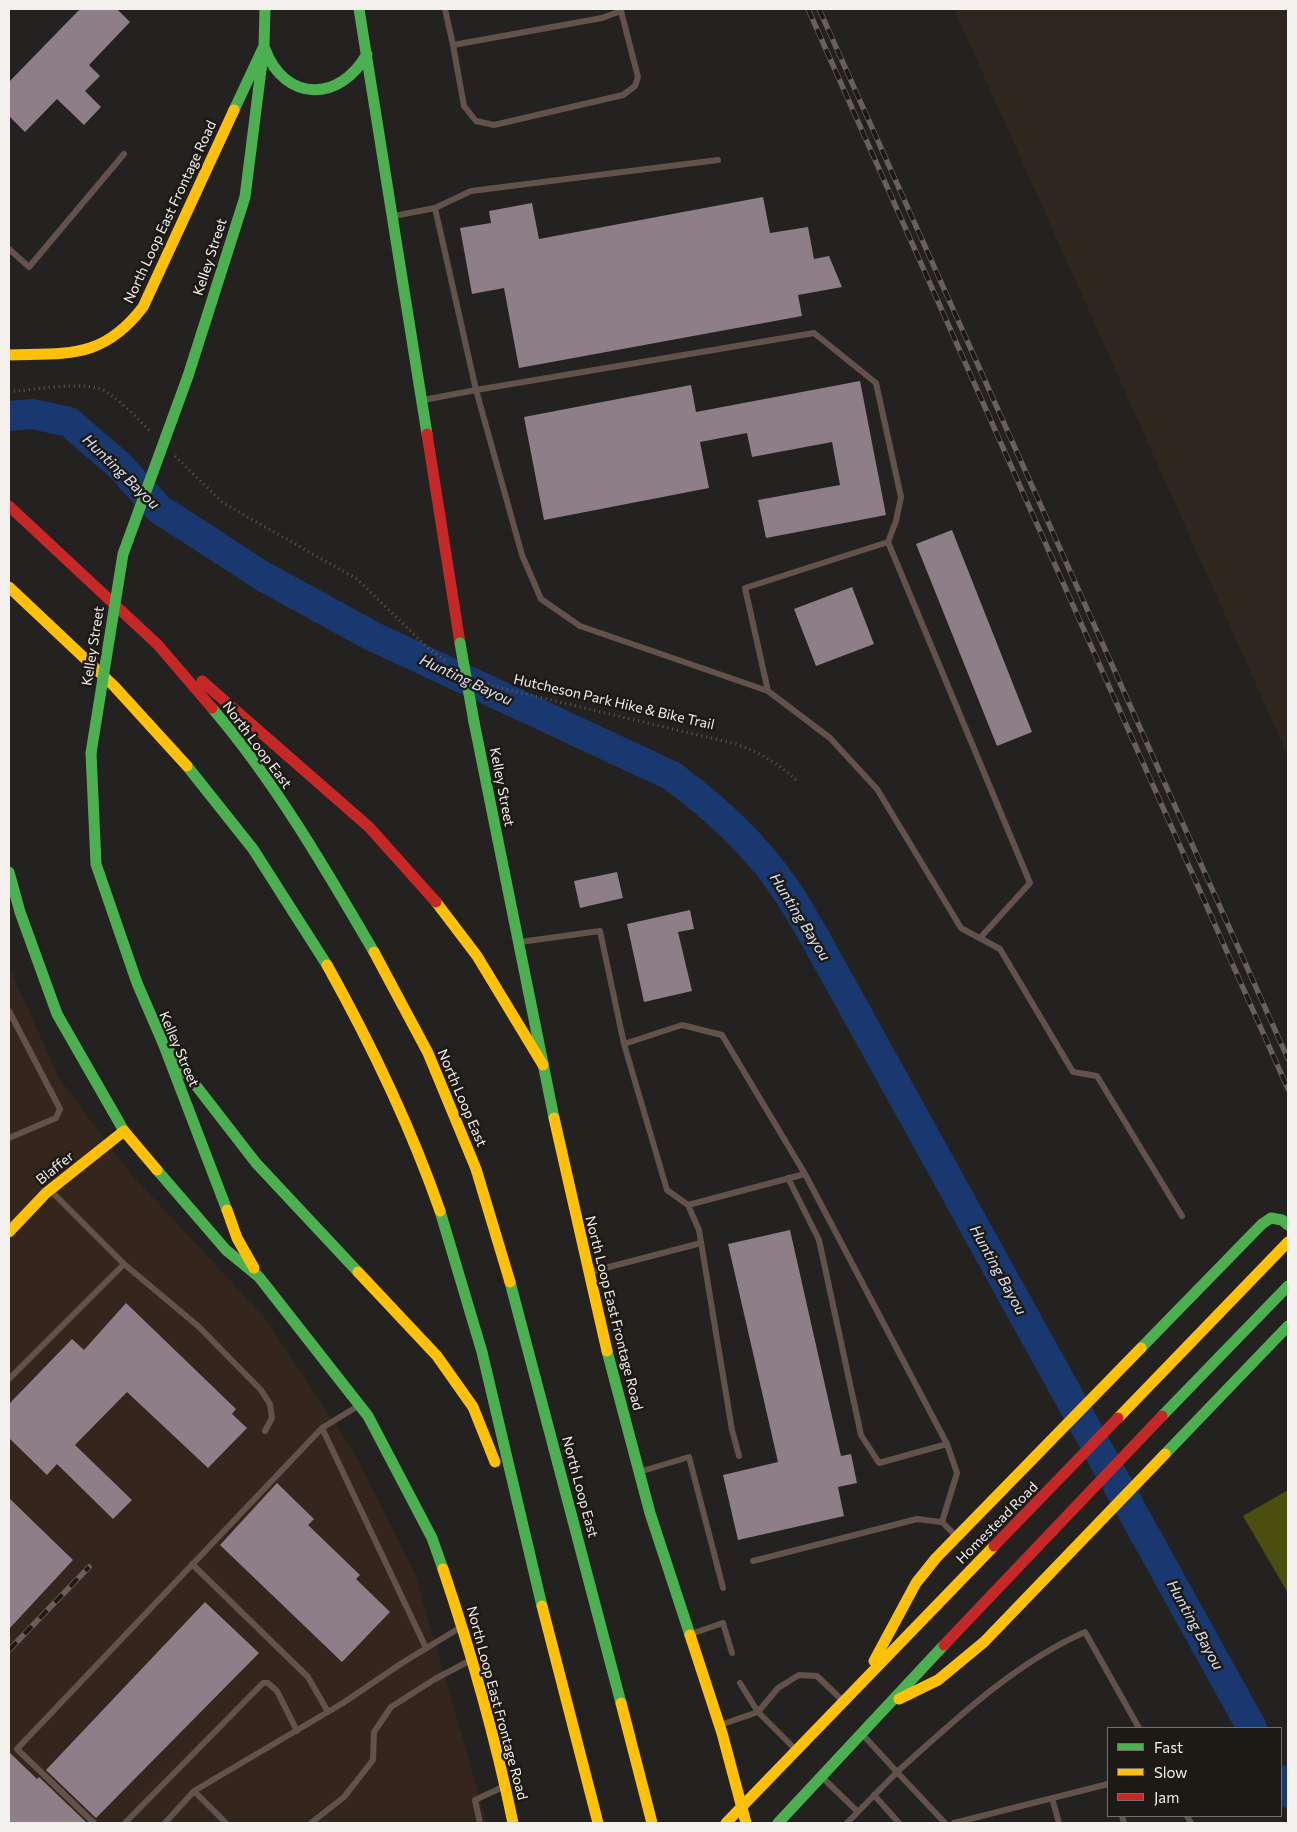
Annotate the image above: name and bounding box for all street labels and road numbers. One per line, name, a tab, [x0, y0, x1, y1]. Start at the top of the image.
street label: North Loop East Frontage Road	[120, 118, 220, 306]
street label: Kelley Street	[190, 216, 230, 298]
street label: Kelley Street	[78, 605, 108, 687]
street label: Hutcheson Park Hike & Bike Trail	[512, 671, 716, 733]
street label: North Loop East	[219, 698, 295, 792]
street label: Kelley Street	[486, 746, 518, 828]
street label: Kelley Street	[156, 1009, 202, 1089]
street label: North Loop East	[434, 1047, 490, 1149]
street label: Blaffer	[33, 1148, 77, 1188]
street label: North Loop East Frontage Road	[582, 1214, 646, 1412]
street label: North Loop East	[558, 1434, 602, 1540]
street label: Homestead Road	[953, 1479, 1041, 1567]
street label: North Loop East Frontage Road	[463, 1604, 531, 1802]

